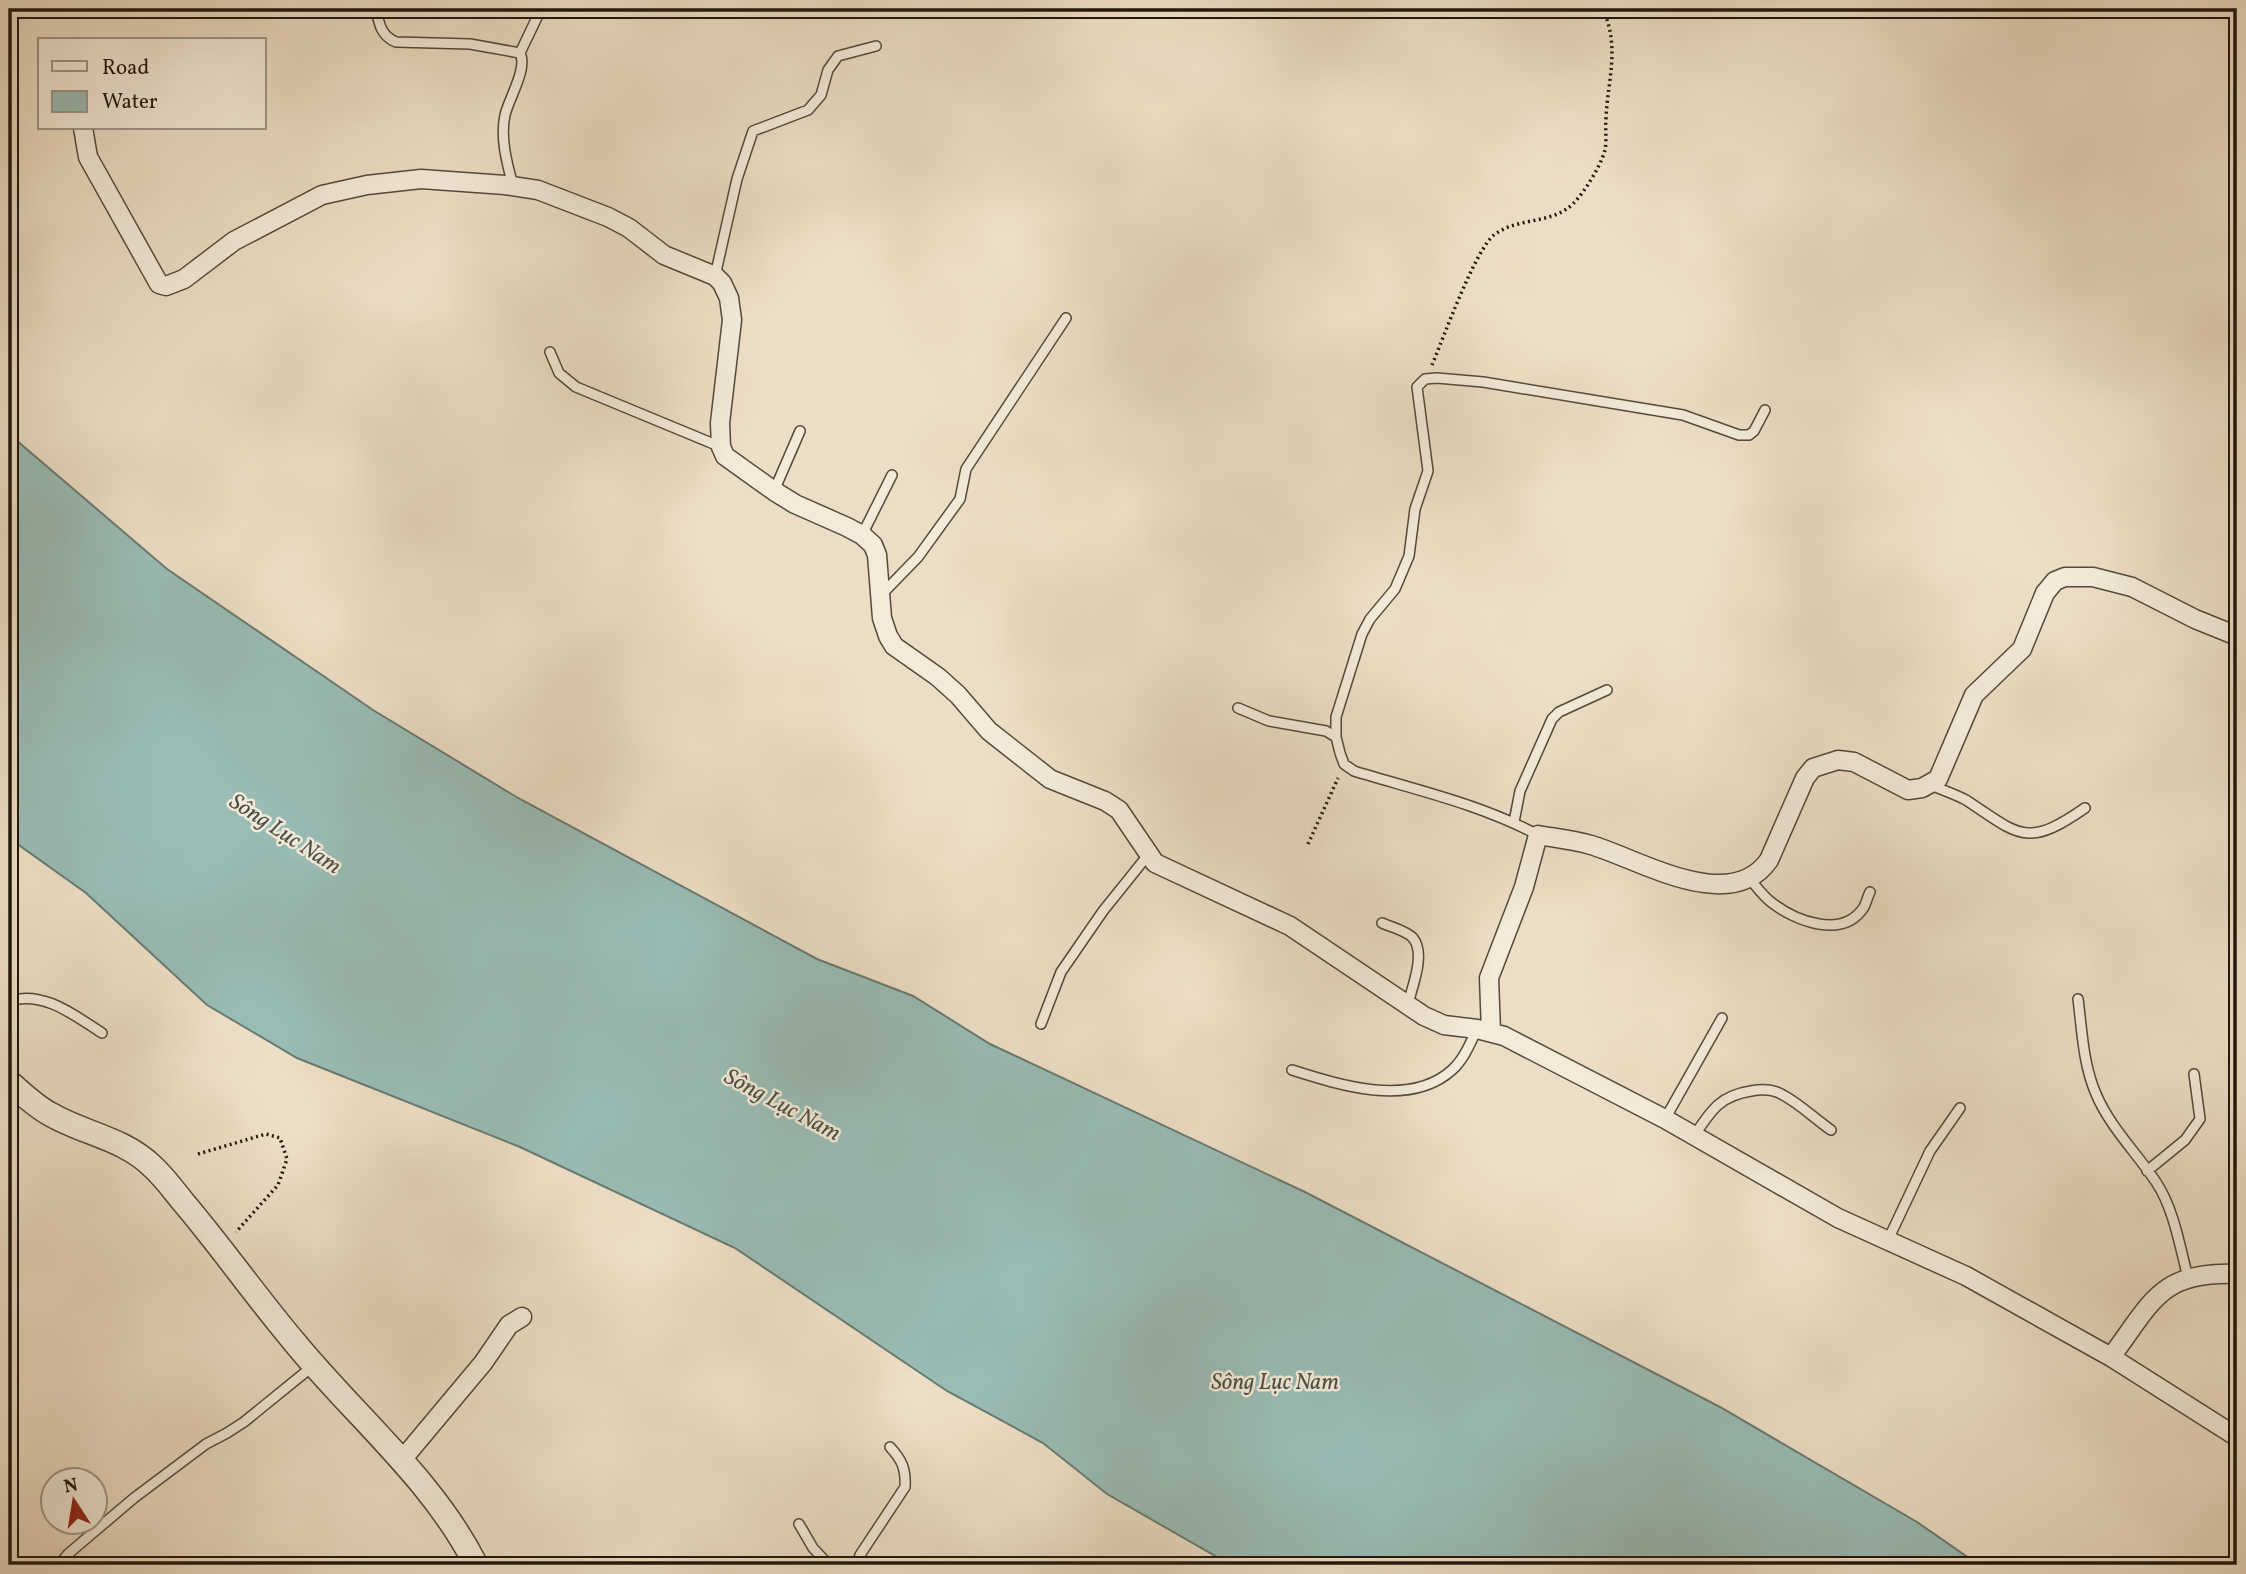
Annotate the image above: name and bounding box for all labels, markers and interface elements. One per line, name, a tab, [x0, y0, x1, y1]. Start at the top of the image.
legend	[38, 38, 266, 130]
text: Road	[102, 54, 149, 83]
text: Water	[102, 88, 158, 117]
water label: Sông Lục Nam	[223, 786, 347, 883]
water label: Sông Lục Nam	[718, 1062, 846, 1150]
water label: Sông Lục Nam	[1211, 1367, 1339, 1399]
north arrow	[38, 1466, 108, 1536]
text: N	[61, 1472, 81, 1500]

